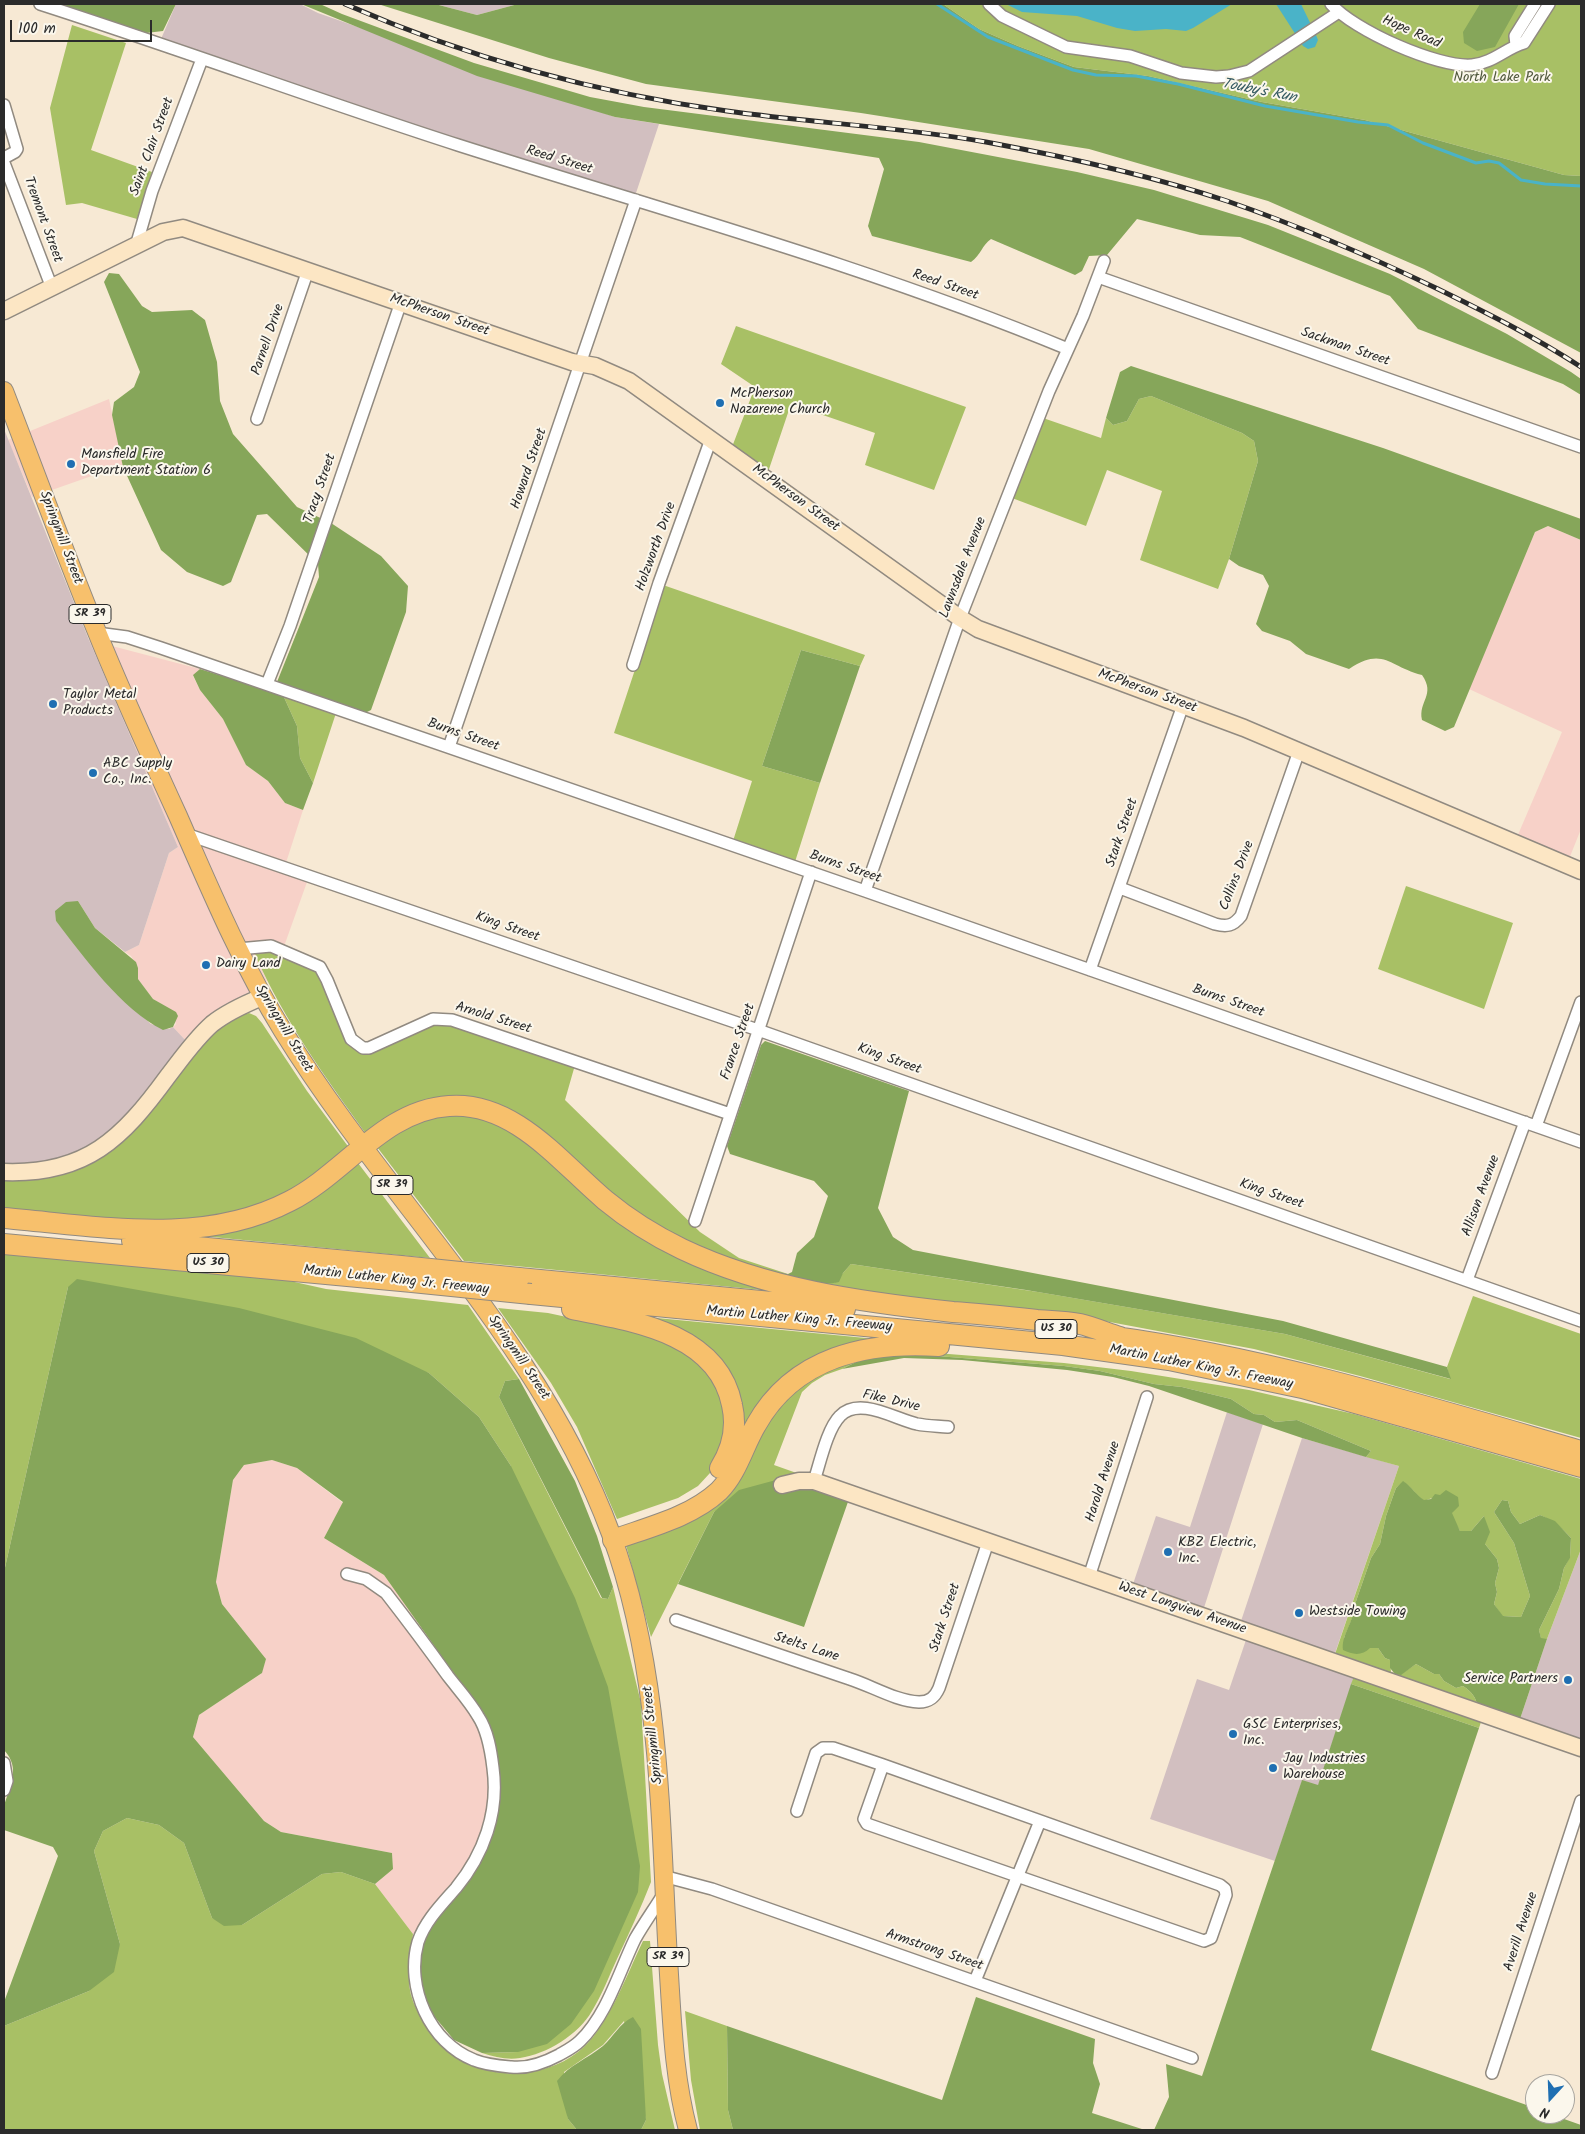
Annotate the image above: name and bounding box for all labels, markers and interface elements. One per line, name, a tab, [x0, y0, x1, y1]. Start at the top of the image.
scale bar	[12, 10, 155, 42]
street label: Hope Road	[1379, 13, 1443, 53]
text: 100 m	[18, 17, 56, 41]
park label: North Lake Park	[1453, 71, 1551, 87]
water label: Touby's Run	[1220, 76, 1298, 108]
street label: Saint Clair Street	[127, 96, 179, 198]
street label: Reed Street	[524, 143, 594, 179]
street label: Tremont Street	[19, 175, 65, 265]
street label: Reed Street	[910, 267, 980, 305]
street label: McPherson Street	[387, 291, 491, 341]
street label: Parnell Drive	[249, 302, 289, 378]
street label: Sackman Street	[1298, 325, 1392, 371]
place label: McPherson Nazarene Church	[730, 387, 830, 420]
marker: McPherson Nazarene Church	[714, 397, 726, 409]
street label: Howard Street	[508, 426, 552, 512]
place label: Mansfield Fire Department Station 6	[81, 448, 211, 481]
street label: Tracy Street	[301, 452, 341, 526]
marker: Mansfield Fire Department Station 6	[65, 458, 77, 470]
street label: McPherson Street	[748, 462, 842, 536]
street label: Springmill Street	[34, 489, 86, 587]
street label: Holzworth Drive	[633, 500, 681, 594]
street label: Lawnsdale Avenue	[937, 515, 991, 621]
road number: SR 39	[69, 604, 111, 624]
street label: McPherson Street	[1095, 666, 1199, 718]
place label: Taylor Metal Products	[63, 688, 136, 720]
marker: Taylor Metal Products	[47, 698, 59, 710]
street label: Burns Street	[425, 716, 501, 756]
place label: ABC Supply Co., Inc.	[103, 757, 172, 790]
marker: ABC Supply Co., Inc.	[87, 767, 99, 779]
street label: Stark Street	[1103, 796, 1143, 870]
street label: Collins Drive	[1217, 839, 1259, 913]
street label: Burns Street	[807, 848, 883, 888]
street label: King Street	[473, 909, 541, 947]
place label: Dairy Land	[216, 957, 280, 973]
marker: Dairy Land	[200, 959, 212, 971]
street label: Springmill Street	[250, 982, 316, 1076]
street label: Burns Street	[1190, 982, 1266, 1022]
street label: Arnold Street	[453, 999, 533, 1039]
street label: France Street	[718, 1002, 760, 1082]
street label: King Street	[855, 1041, 923, 1079]
street label: Allison Avenue	[1460, 1153, 1504, 1239]
road number: SR 39	[371, 1176, 413, 1194]
street label: King Street	[1237, 1176, 1305, 1214]
road number: US 30	[187, 1254, 229, 1272]
street label: Martin Luther King Jr. Freeway	[302, 1263, 490, 1299]
street label: Martin Luther King Jr. Freeway	[705, 1304, 893, 1336]
street label: Springmill Street	[483, 1312, 553, 1404]
road number: US 30	[1035, 1320, 1077, 1338]
street label: Martin Luther King Jr. Freeway	[1108, 1342, 1294, 1394]
street label: Fike Drive	[861, 1387, 921, 1417]
street label: Harold Avenue	[1083, 1439, 1125, 1525]
place label: KBZ Electric, Inc.	[1178, 1536, 1256, 1568]
marker: KBZ Electric, Inc.	[1162, 1546, 1174, 1558]
street label: West Longview Avenue	[1116, 1579, 1248, 1639]
street label: Stark Street	[927, 1581, 965, 1655]
place label: Westside Towing	[1309, 1605, 1407, 1621]
marker: Westside Towing	[1293, 1607, 1305, 1619]
street label: Stelts Lane	[771, 1630, 841, 1666]
place label: Service Partners	[1464, 1672, 1558, 1688]
marker: Service Partners	[1562, 1674, 1574, 1686]
street label: Springmill Street	[640, 1685, 668, 1785]
place label: GSC Enterprises, Inc.	[1243, 1718, 1341, 1750]
marker: GSC Enterprises, Inc.	[1227, 1728, 1239, 1740]
place label: Jay Industries Warehouse	[1283, 1752, 1365, 1784]
marker: Jay Industries Warehouse	[1267, 1762, 1279, 1774]
street label: Averill Avenue	[1501, 1890, 1543, 1974]
street label: Armstrong Street	[883, 1926, 985, 1976]
road number: SR 39	[647, 1948, 689, 1966]
north arrow	[1525, 2074, 1575, 2124]
text: N	[1537, 2100, 1553, 2124]

